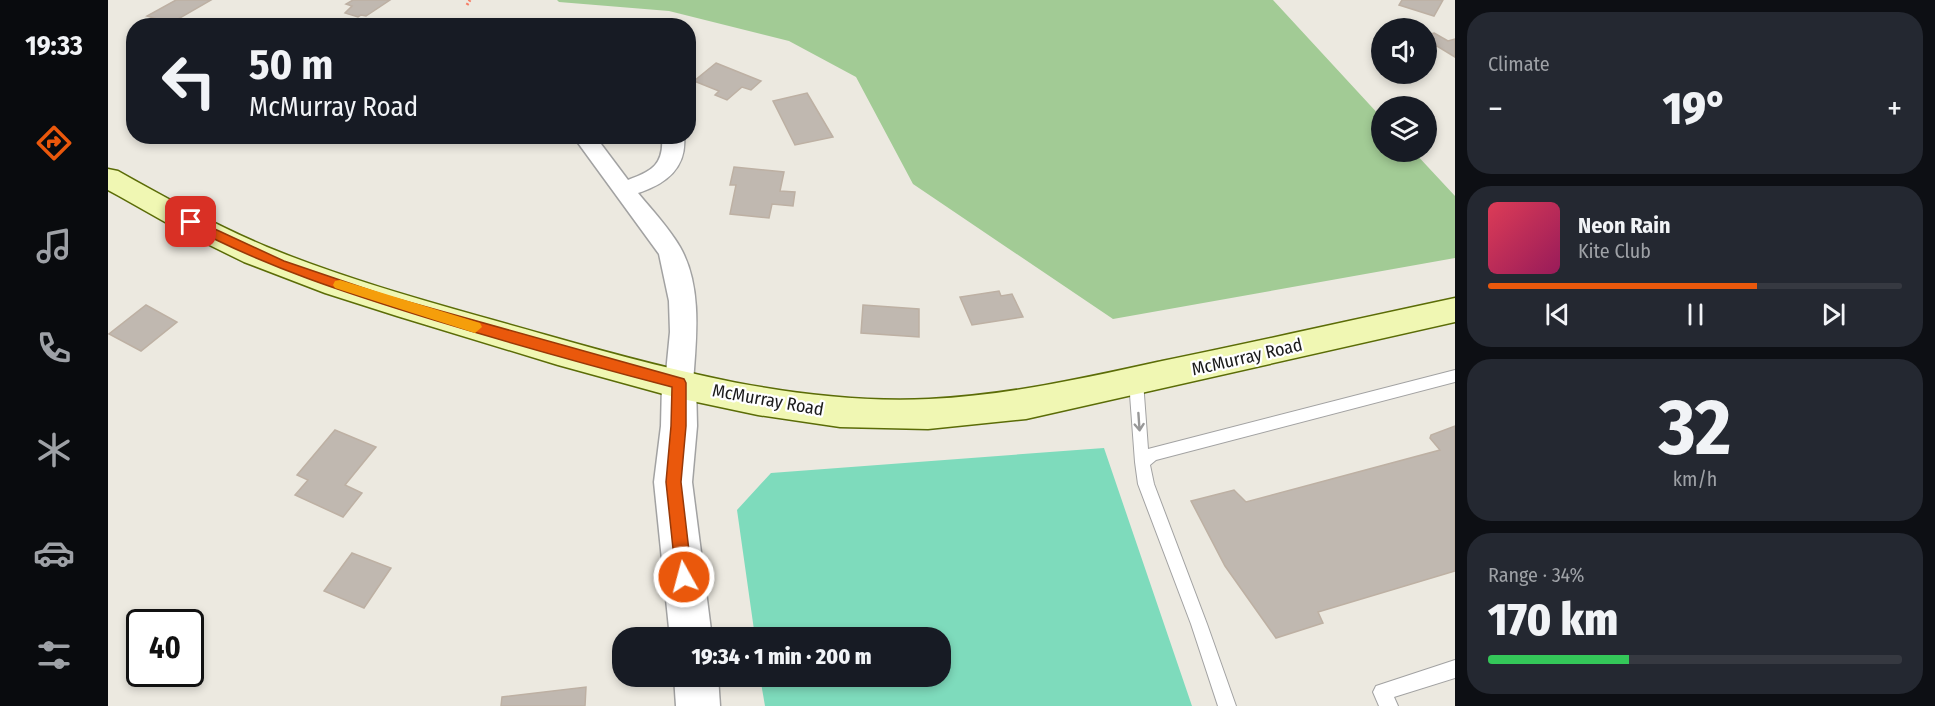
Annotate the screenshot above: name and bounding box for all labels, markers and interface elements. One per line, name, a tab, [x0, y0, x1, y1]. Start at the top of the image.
map controls	[1371, 18, 1437, 162]
button: sound	[1371, 18, 1437, 84]
text: 19:33	[25, 30, 83, 62]
text: 50 m	[249, 40, 333, 90]
icon: left	[150, 42, 228, 120]
text: Climate	[1488, 52, 1550, 76]
text: 19°	[1663, 82, 1727, 136]
text: −	[1488, 89, 1503, 129]
text: +	[1887, 89, 1902, 129]
text: McMurray Road	[249, 91, 418, 123]
button: layers	[1371, 96, 1437, 162]
icon: directions	[33, 122, 75, 164]
pin	[165, 196, 216, 247]
icon: arrive	[174, 205, 207, 238]
text: Neon Rain	[1578, 212, 1671, 239]
icon: music	[33, 225, 75, 267]
text: Kite Club	[1578, 239, 1651, 263]
icon: previous	[1541, 298, 1574, 331]
icon: pause	[1679, 298, 1712, 331]
icon: next	[1817, 298, 1850, 331]
icon: phone	[33, 327, 75, 369]
street label: McMurray Road	[1190, 334, 1304, 380]
street label: McMurray Road	[711, 379, 825, 421]
text: 32	[1659, 381, 1731, 475]
one-way arrow	[1134, 411, 1145, 431]
icon: climate	[33, 429, 75, 471]
text: km/h	[1673, 467, 1717, 491]
icon: car	[33, 532, 75, 574]
position arrow	[652, 545, 716, 609]
text: Range · 34%	[1488, 563, 1584, 587]
text: 170 km	[1488, 593, 1618, 647]
speed limit sign: 40	[126, 609, 204, 687]
icon: filters	[33, 634, 75, 676]
text: 19:34 · 1 min · 200 m	[691, 643, 872, 670]

